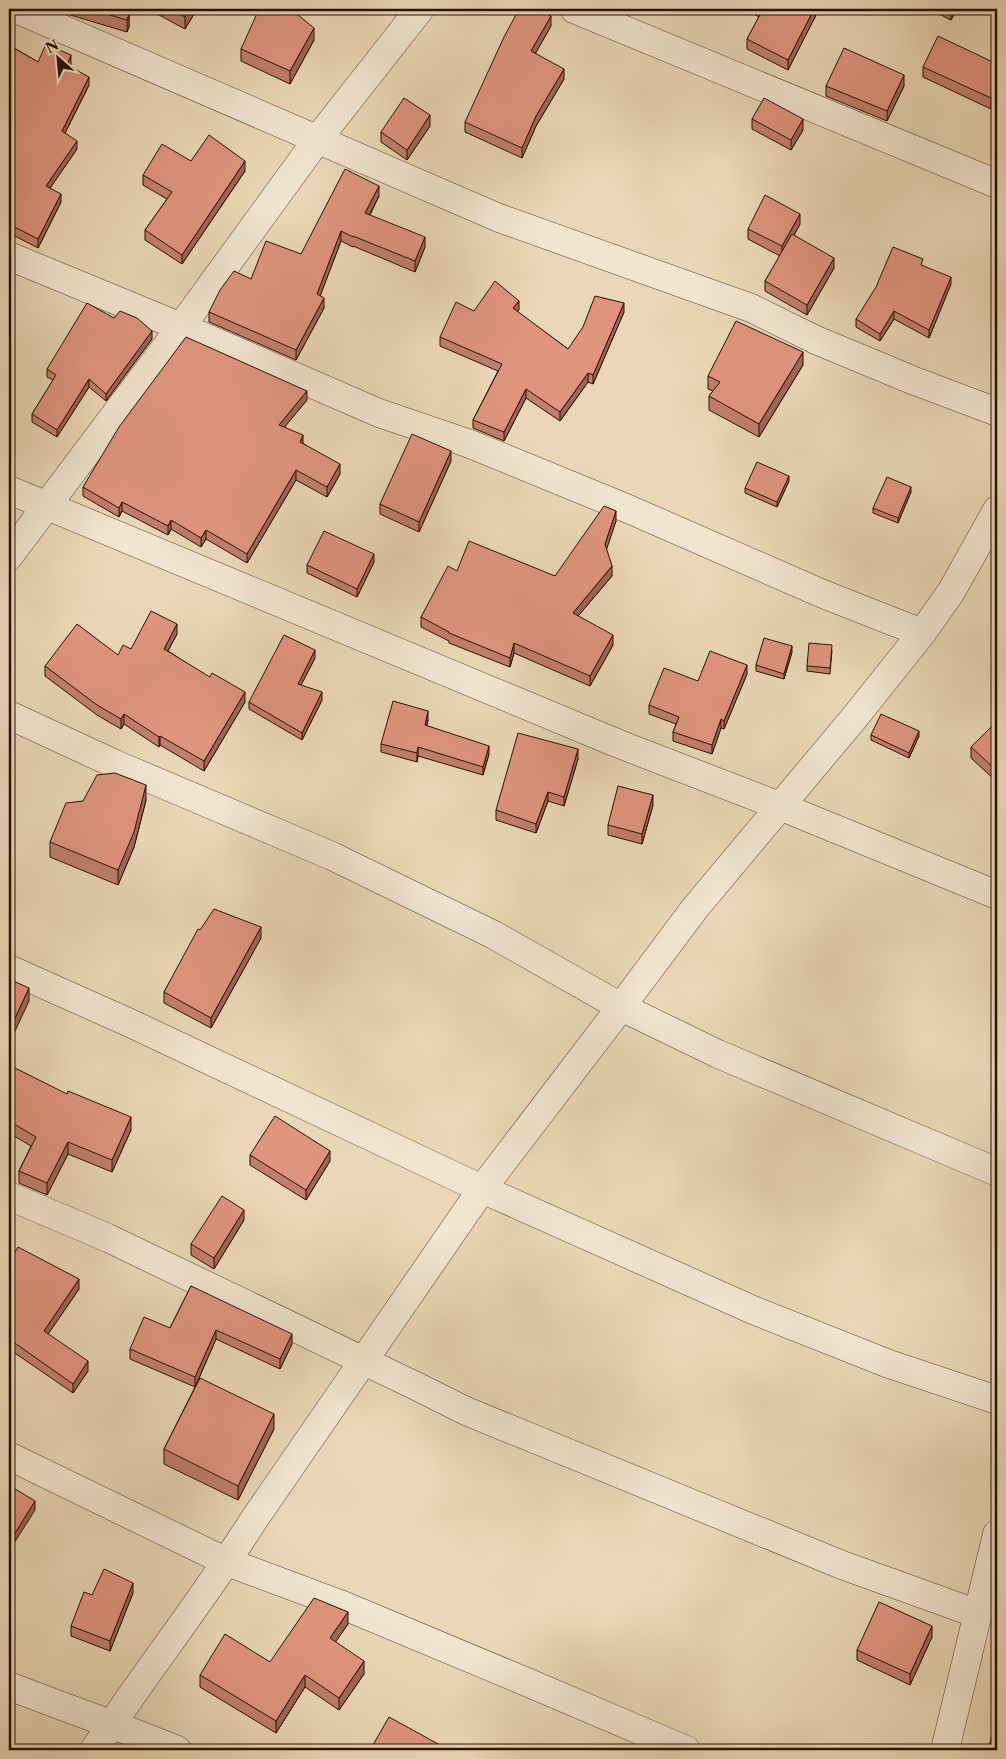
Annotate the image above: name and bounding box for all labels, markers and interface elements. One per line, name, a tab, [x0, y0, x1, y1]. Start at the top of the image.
north arrow	[32, 32, 82, 82]
text: N	[43, 36, 62, 57]

